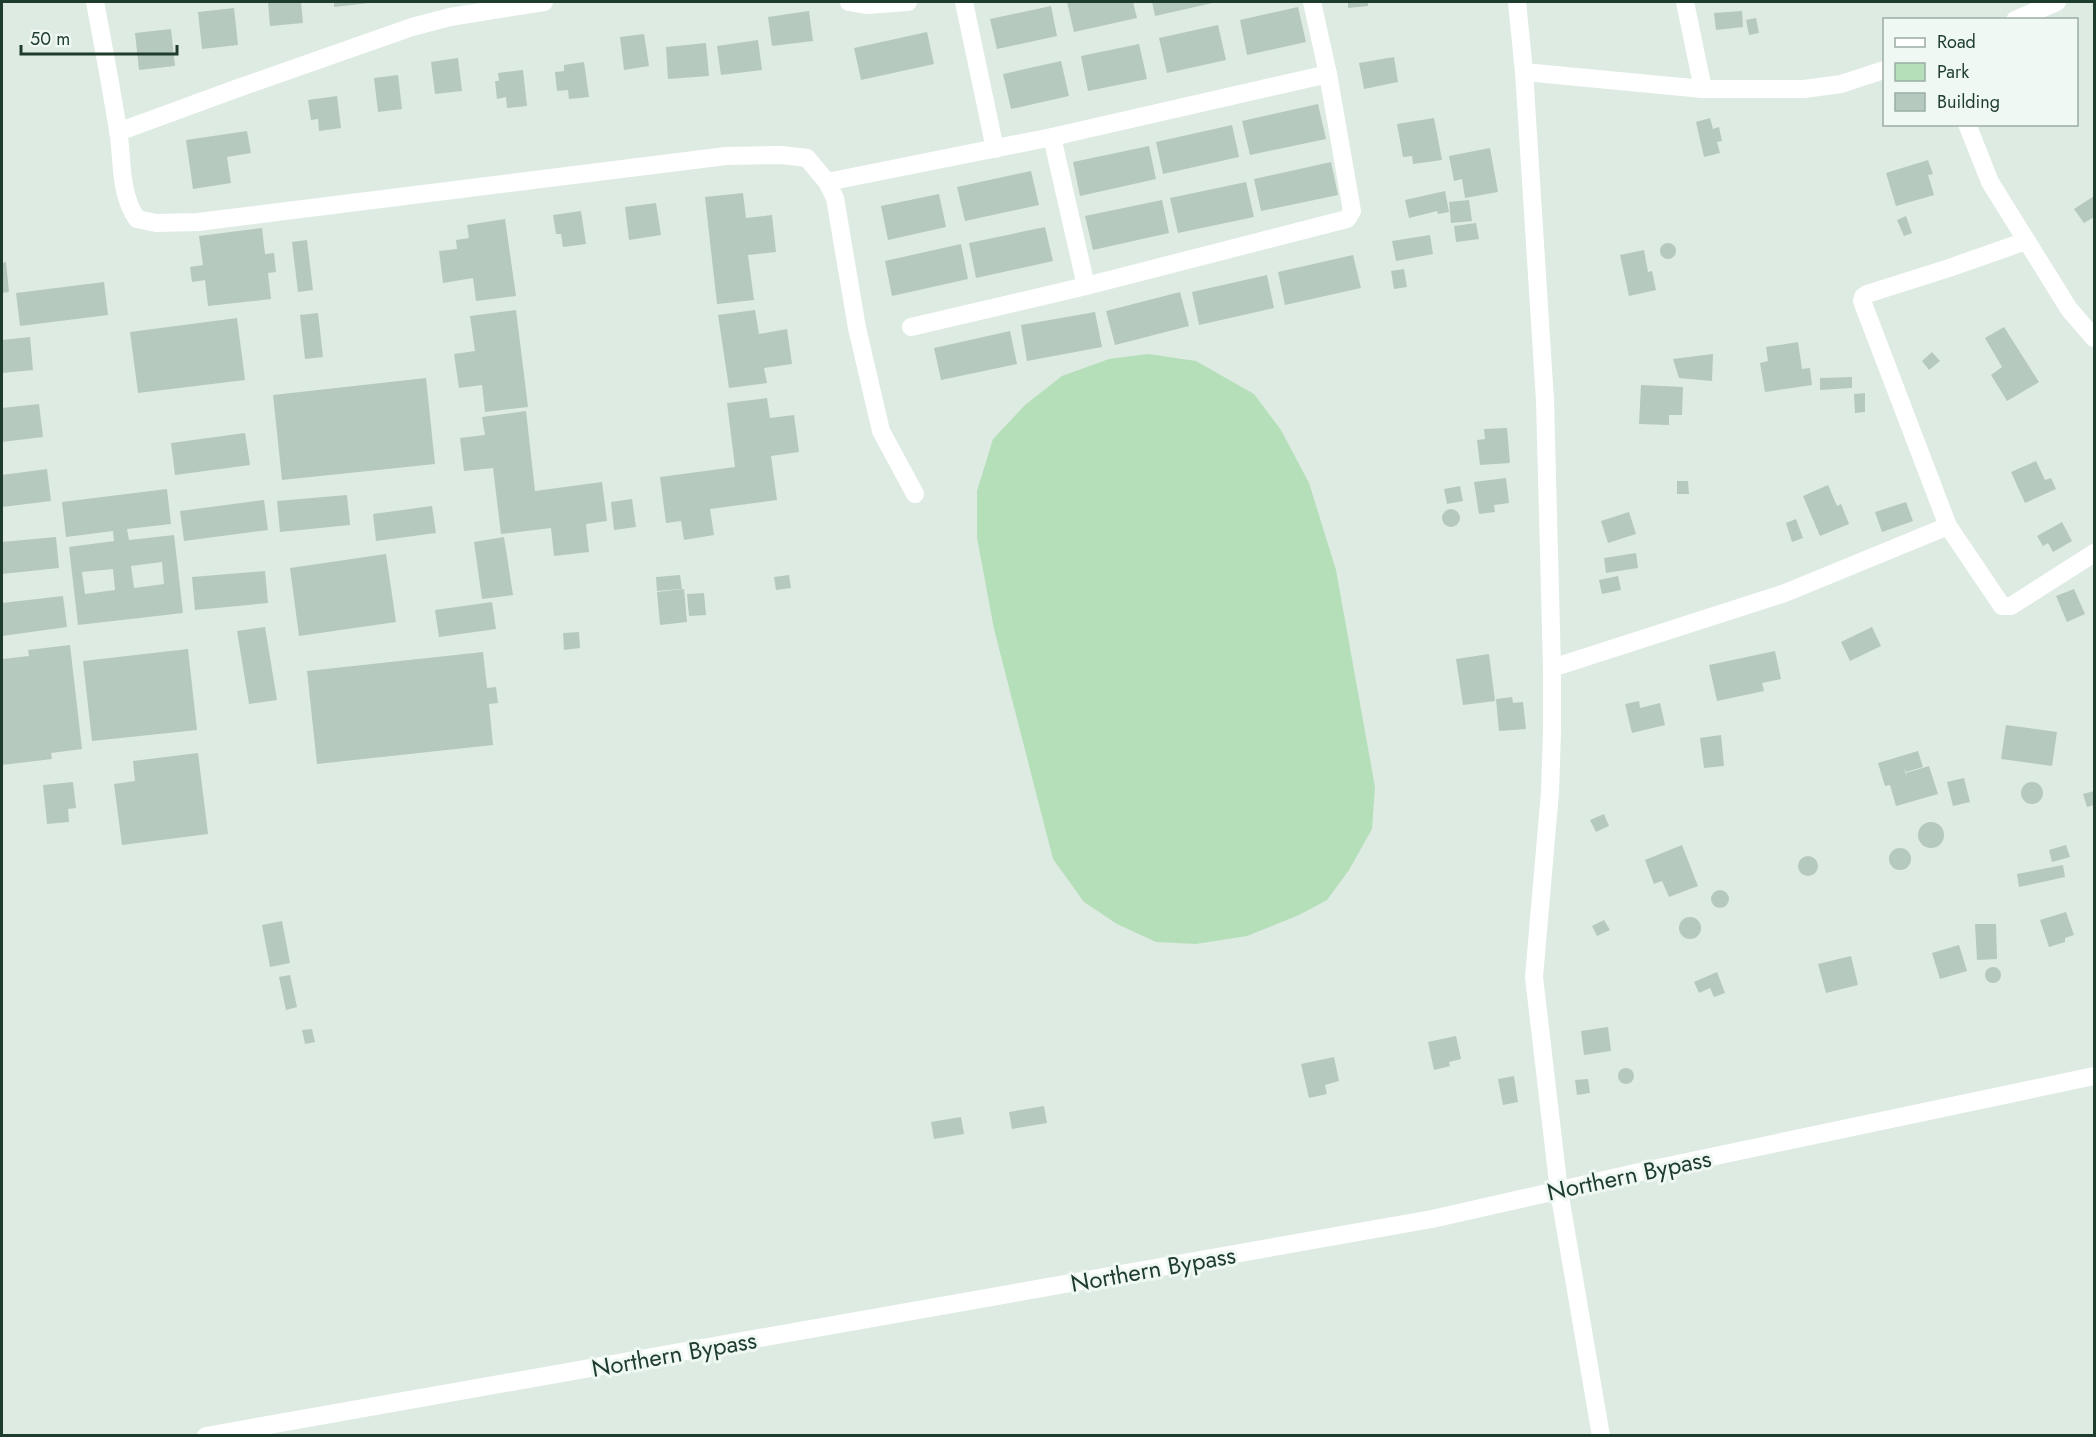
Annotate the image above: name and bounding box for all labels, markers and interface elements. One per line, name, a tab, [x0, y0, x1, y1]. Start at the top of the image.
scale bar	[21, 18, 177, 56]
legend	[1883, 18, 2078, 126]
text: 50 m	[30, 26, 70, 52]
text: Road	[1937, 29, 1976, 55]
text: Park	[1937, 59, 1969, 85]
text: Building	[1937, 89, 2000, 115]
street label: Northern Bypass	[1544, 1140, 1714, 1210]
street label: Northern Bypass	[1068, 1237, 1238, 1301]
street label: Northern Bypass	[589, 1322, 759, 1386]

